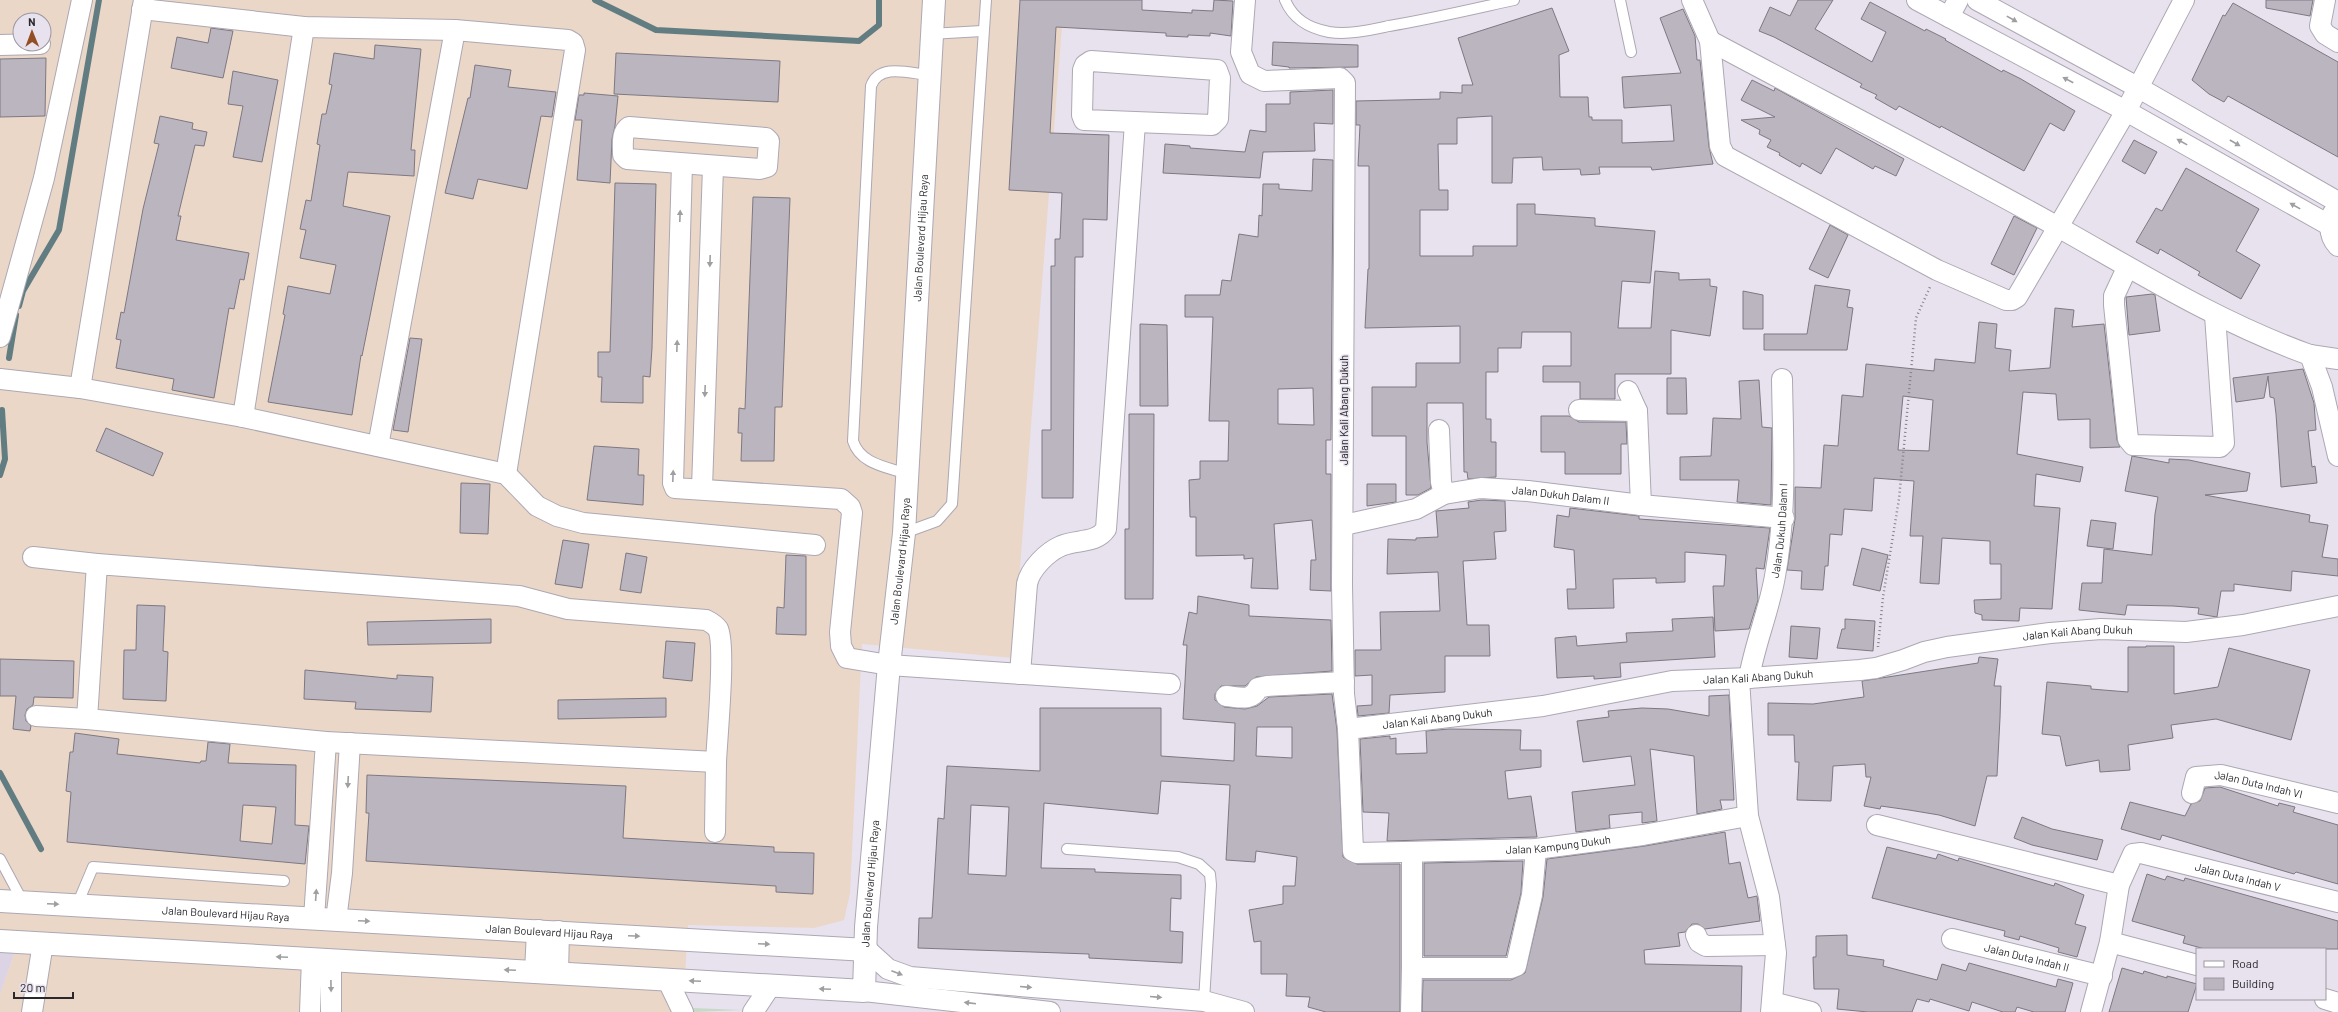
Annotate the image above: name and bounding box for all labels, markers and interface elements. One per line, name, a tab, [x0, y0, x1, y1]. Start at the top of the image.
north arrow	[12, 12, 52, 52]
text: N	[28, 15, 36, 28]
one-way arrow	[2006, 15, 2018, 22]
one-way arrow	[2062, 77, 2074, 83]
one-way arrow	[2176, 139, 2188, 146]
one-way arrow	[2229, 140, 2241, 147]
street label: Jalan Boulevard Hijau Raya	[910, 174, 930, 302]
one-way arrow	[2290, 202, 2301, 209]
one-way arrow	[677, 210, 684, 222]
one-way arrow	[707, 255, 713, 268]
one-way arrow	[673, 340, 680, 352]
street label: Jalan Kali Abang Dukuh	[1337, 355, 1350, 465]
one-way arrow	[702, 385, 709, 397]
one-way arrow	[670, 469, 676, 482]
street label: Jalan Dukuh Dalam II	[1512, 483, 1610, 507]
street label: Jalan Dukuh Dalam I	[1768, 483, 1789, 579]
street label: Jalan Boulevard Hijau Raya	[887, 497, 912, 625]
street label: Jalan Kali Abang Dukuh	[2022, 622, 2133, 643]
street label: Jalan Kali Abang Dukuh	[1703, 666, 1814, 686]
street label: Jalan Kali Abang Dukuh	[1382, 705, 1493, 731]
street label: Jalan Duta Indah VI	[2214, 768, 2304, 800]
one-way arrow	[345, 776, 351, 789]
street label: Jalan Boulevard Hijau Raya	[858, 819, 881, 947]
street label: Jalan Kampung Dukuh	[1505, 832, 1611, 856]
street label: Jalan Duta Indah V	[2194, 860, 2282, 894]
one-way arrow	[313, 889, 320, 901]
one-way arrow	[47, 900, 59, 907]
street label: Jalan Boulevard Hijau Raya	[162, 903, 290, 923]
one-way arrow	[358, 918, 370, 925]
street label: Jalan Boulevard Hijau Raya	[485, 921, 613, 942]
one-way arrow	[628, 933, 640, 940]
one-way arrow	[758, 940, 770, 947]
street label: Jalan Duta Indah II	[1983, 940, 2071, 974]
legend	[2196, 948, 2326, 1000]
one-way arrow	[276, 953, 288, 960]
text: Road	[2232, 956, 2259, 970]
one-way arrow	[504, 967, 516, 974]
one-way arrow	[892, 970, 904, 976]
scale bar	[14, 974, 73, 1000]
text: Building	[2232, 976, 2274, 990]
one-way arrow	[688, 978, 701, 984]
text: 20 m	[20, 980, 46, 994]
one-way arrow	[328, 980, 334, 993]
one-way arrow	[1020, 983, 1032, 990]
one-way arrow	[819, 985, 831, 992]
one-way arrow	[1150, 994, 1162, 1001]
one-way arrow	[963, 1000, 976, 1006]

